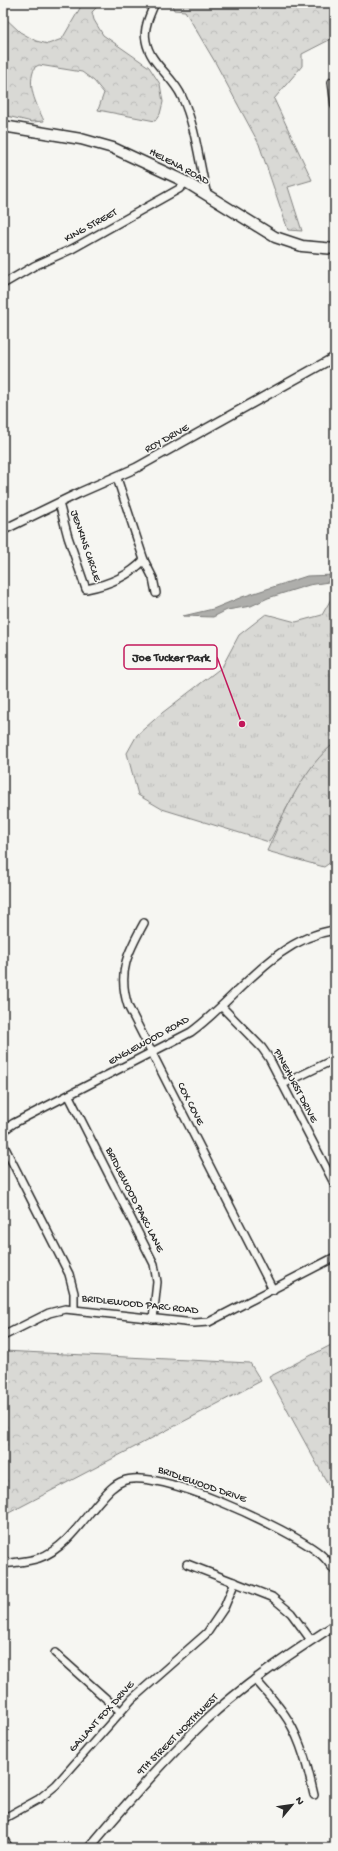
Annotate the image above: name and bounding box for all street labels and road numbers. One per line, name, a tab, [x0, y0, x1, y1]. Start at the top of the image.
street label: HELENA ROAD	[147, 146, 212, 188]
street label: KING STREET	[63, 206, 120, 245]
street label: ROY DRIVE	[143, 421, 192, 456]
street label: JENKINS CIRCLE	[67, 509, 103, 584]
street label: ENGLEWOOD ROAD	[107, 1013, 192, 1068]
street label: PINEHURST DRIVE	[270, 1046, 320, 1126]
street label: COX COVE	[174, 1081, 206, 1128]
street label: BRIDLEWOOD PARC LANE	[102, 1145, 166, 1255]
street label: BRIDLEWOOD PARC ROAD	[80, 1293, 200, 1317]
street label: BRIDLEWOOD DRIVE	[155, 1464, 249, 1506]
street label: GALLANT FOX DRIVE	[67, 1678, 138, 1755]
street label: 9TH STREET NORTHWEST	[134, 1691, 222, 1779]

